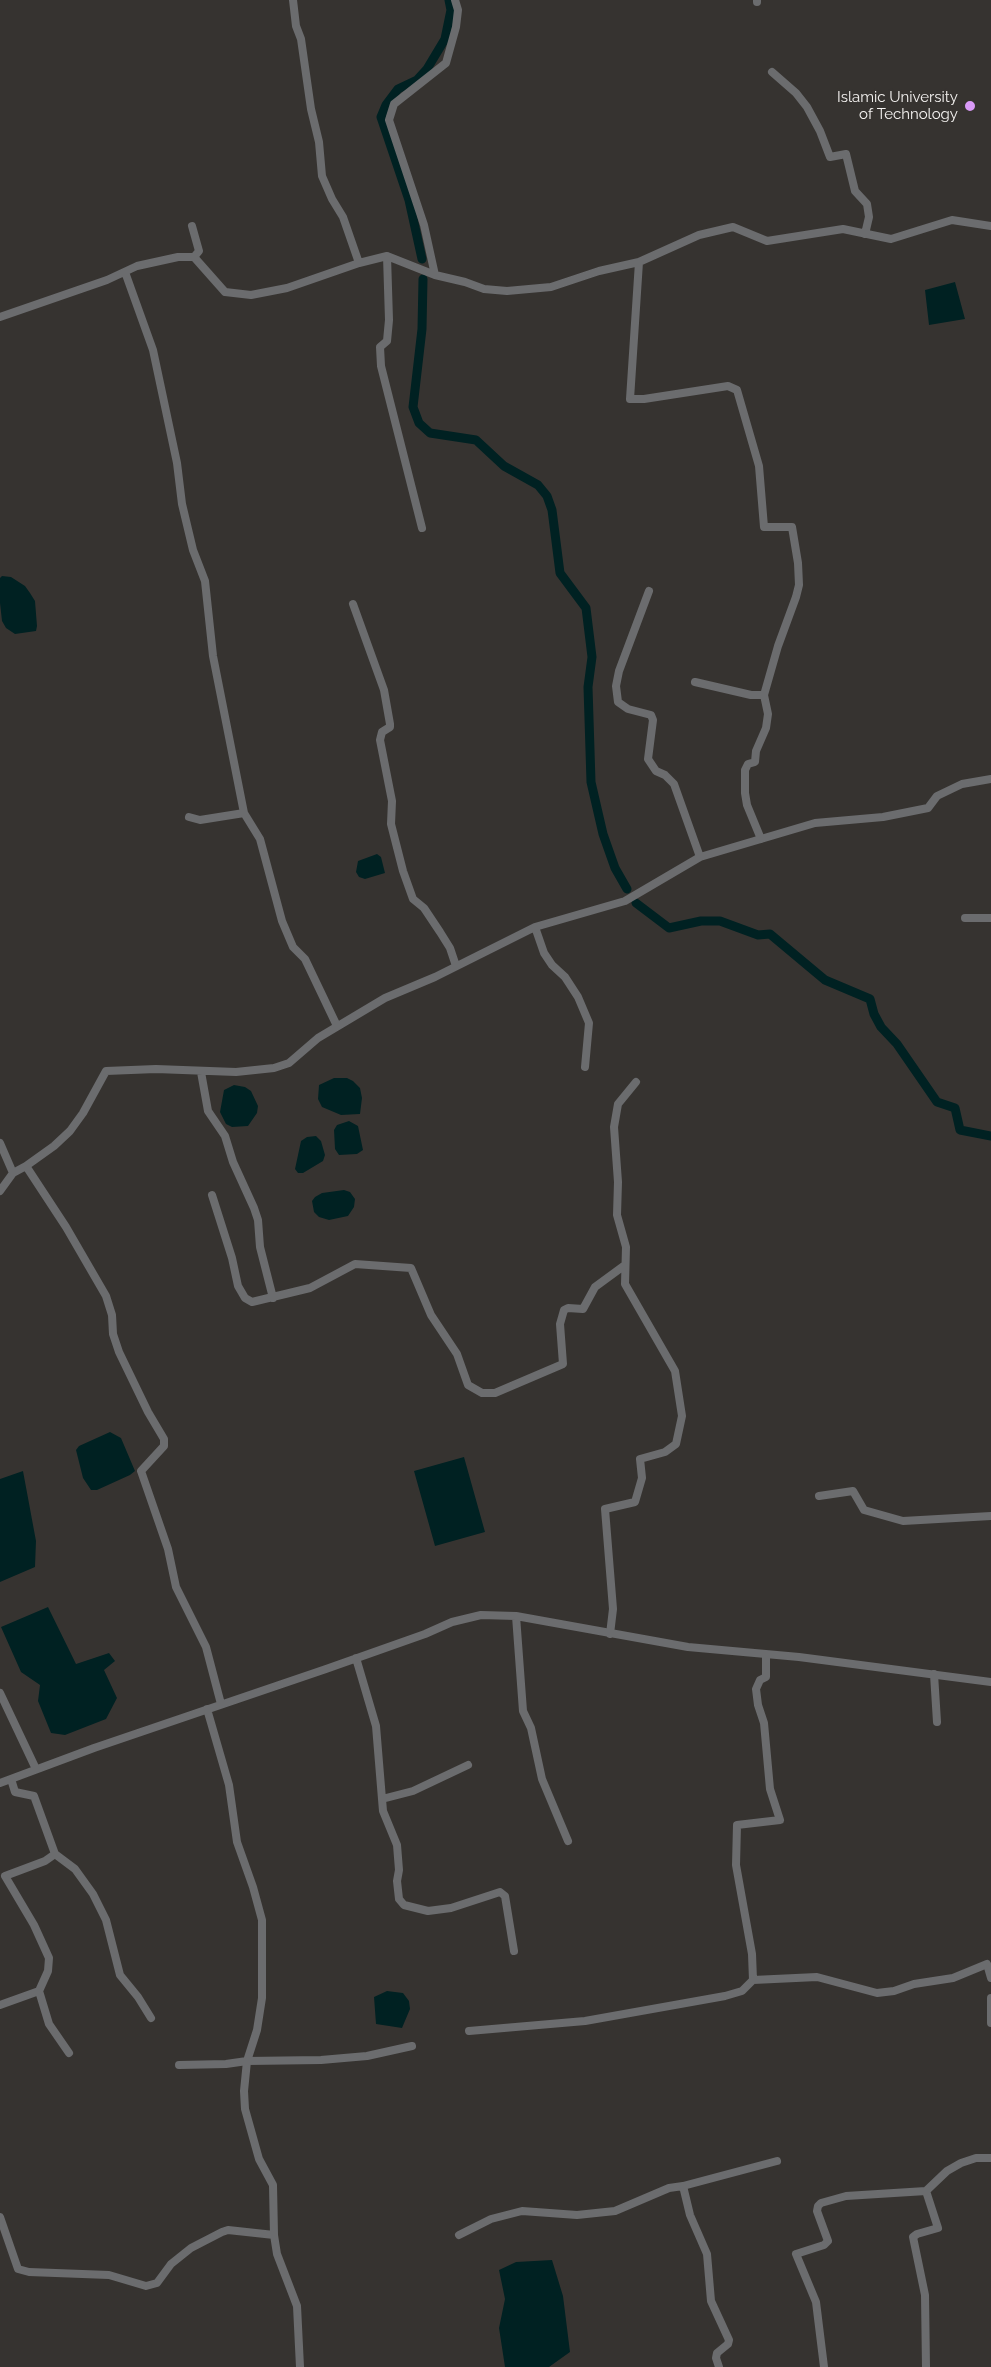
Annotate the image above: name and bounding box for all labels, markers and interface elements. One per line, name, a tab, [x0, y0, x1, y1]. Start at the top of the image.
place label: Islamic University of Technology	[837, 88, 958, 123]
marker: Islamic University of Technology	[963, 99, 977, 113]

